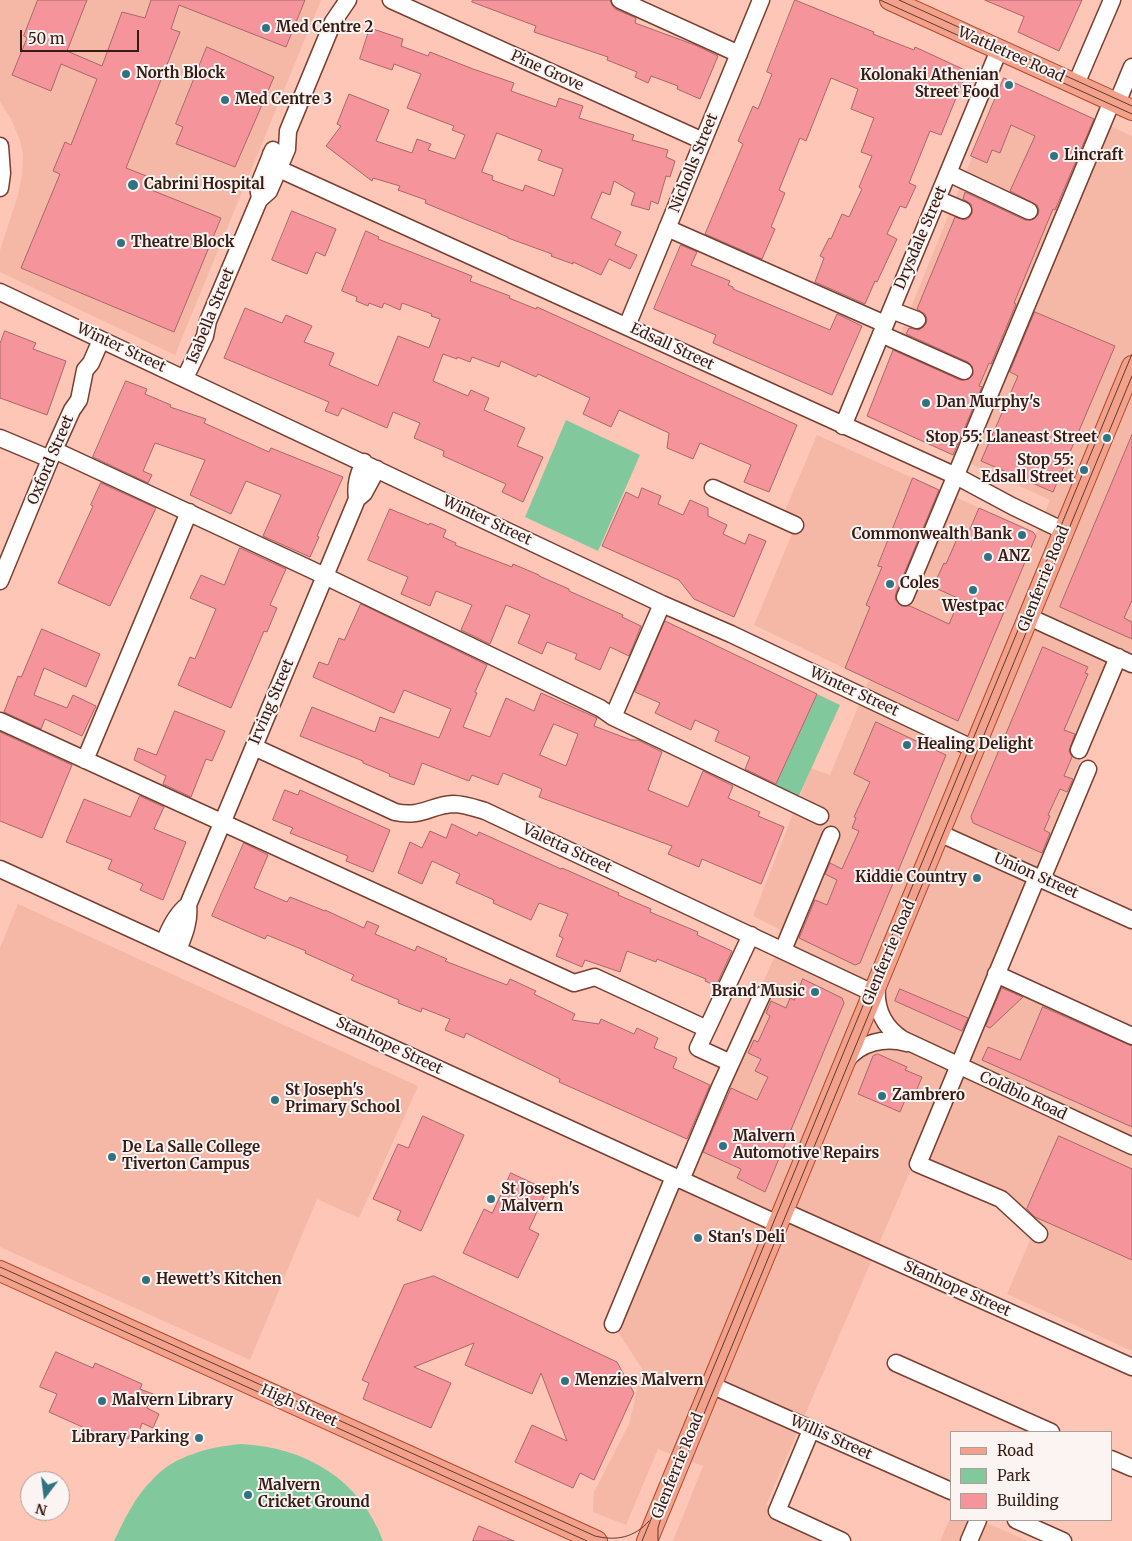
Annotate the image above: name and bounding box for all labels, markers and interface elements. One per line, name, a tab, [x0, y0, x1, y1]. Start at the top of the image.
place label: Med Centre 2	[276, 19, 373, 37]
scale bar	[22, 20, 141, 52]
marker: Med Centre 2	[260, 22, 272, 34]
street label: Wattletree Road	[955, 23, 1067, 87]
text: 50 m	[28, 29, 65, 48]
street label: Pine Grove	[508, 47, 586, 95]
place label: North Block	[136, 65, 225, 83]
place label: Kolonaki Athenian Street Food	[860, 67, 999, 102]
marker: North Block	[120, 68, 132, 80]
marker: Kolonaki Athenian Street Food	[1003, 79, 1015, 91]
place label: Med Centre 3	[235, 91, 332, 109]
marker: Med Centre 3	[219, 94, 231, 106]
street label: Nicholls Street	[666, 111, 722, 215]
place label: Lincraft	[1064, 147, 1124, 165]
marker: Lincraft	[1048, 150, 1060, 162]
place label: Cabrini Hospital	[144, 176, 265, 194]
marker: Cabrini Hospital	[126, 178, 140, 192]
street label: Drysdale Street	[891, 184, 951, 292]
place label: Theatre Block	[131, 234, 234, 252]
marker: Theatre Block	[115, 237, 127, 249]
street label: Isabella Street	[184, 265, 238, 367]
street label: Winter Street	[74, 320, 168, 376]
street label: Edsall Street	[627, 320, 717, 374]
place label: Dan Murphy's	[936, 394, 1040, 412]
marker: Dan Murphy's	[920, 397, 932, 409]
street label: Oxford Street	[24, 412, 78, 508]
place label: Stop 55: Llaneast Street	[925, 429, 1097, 447]
marker: Stop 55: Llaneast Street	[1101, 432, 1113, 444]
place label: Stop 55: Edsall Street	[981, 452, 1074, 487]
marker: Stop 55: Edsall Street	[1078, 464, 1090, 476]
street label: Winter Street	[440, 493, 534, 549]
street label: Glenferrie Road	[1015, 523, 1073, 635]
place label: Commonwealth Bank	[852, 526, 1012, 544]
marker: Commonwealth Bank	[1016, 529, 1028, 541]
place label: ANZ	[998, 548, 1030, 566]
marker: ANZ	[982, 551, 994, 563]
place label: Coles	[900, 575, 939, 593]
marker: Coles	[884, 578, 896, 590]
marker: Westpac	[967, 584, 979, 596]
place label: Westpac	[942, 598, 1004, 616]
street label: Irving Street	[246, 657, 298, 747]
street label: Winter Street	[807, 664, 901, 720]
place label: Healing Delight	[917, 736, 1033, 754]
marker: Healing Delight	[901, 739, 913, 751]
street label: Valetta Street	[520, 821, 614, 877]
street label: Union Street	[991, 849, 1081, 903]
place label: Kiddie Country	[855, 869, 967, 887]
marker: Kiddie Country	[971, 872, 983, 884]
street label: Glenferrie Road	[859, 898, 919, 1008]
place label: Brand Music	[712, 983, 805, 1001]
marker: Brand Music	[809, 986, 821, 998]
street label: Stanhope Street	[333, 1013, 445, 1079]
street label: Coldblo Road	[977, 1068, 1069, 1124]
place label: St Joseph's Primary School	[285, 1082, 400, 1117]
place label: Zambrero	[892, 1087, 965, 1105]
marker: Zambrero	[876, 1090, 888, 1102]
marker: St Joseph's Primary School	[269, 1094, 281, 1106]
place label: Malvern Automotive Repairs	[733, 1128, 879, 1163]
place label: De La Salle College Tiverton Campus	[122, 1139, 260, 1174]
marker: Malvern Automotive Repairs	[717, 1140, 729, 1152]
marker: De La Salle College Tiverton Campus	[106, 1151, 118, 1163]
place label: St Joseph's Malvern	[501, 1181, 579, 1216]
marker: St Joseph's Malvern	[485, 1193, 497, 1205]
place label: Stan's Deli	[708, 1229, 785, 1247]
marker: Stan's Deli	[692, 1232, 704, 1244]
street label: Stanhope Street	[901, 1257, 1013, 1321]
place label: Hewett’s Kitchen	[156, 1271, 282, 1289]
marker: Hewett’s Kitchen	[140, 1274, 152, 1286]
place label: Menzies Malvern	[575, 1372, 704, 1390]
marker: Menzies Malvern	[559, 1375, 571, 1387]
street label: High Street	[258, 1381, 340, 1431]
place label: Malvern Library	[112, 1392, 233, 1410]
marker: Malvern Library	[96, 1395, 108, 1407]
street label: Glenferrie Road	[649, 1410, 707, 1522]
street label: Willis Street	[787, 1412, 875, 1464]
place label: Library Parking	[71, 1429, 189, 1447]
legend	[950, 1431, 1112, 1521]
marker: Library Parking	[193, 1432, 205, 1444]
text: Road	[997, 1441, 1033, 1460]
text: Park	[997, 1466, 1030, 1485]
north arrow	[20, 1471, 70, 1521]
place label: Malvern Cricket Ground	[258, 1477, 370, 1512]
marker: Malvern Cricket Ground	[242, 1489, 254, 1501]
text: Building	[997, 1491, 1059, 1510]
text: N	[34, 1499, 49, 1520]

